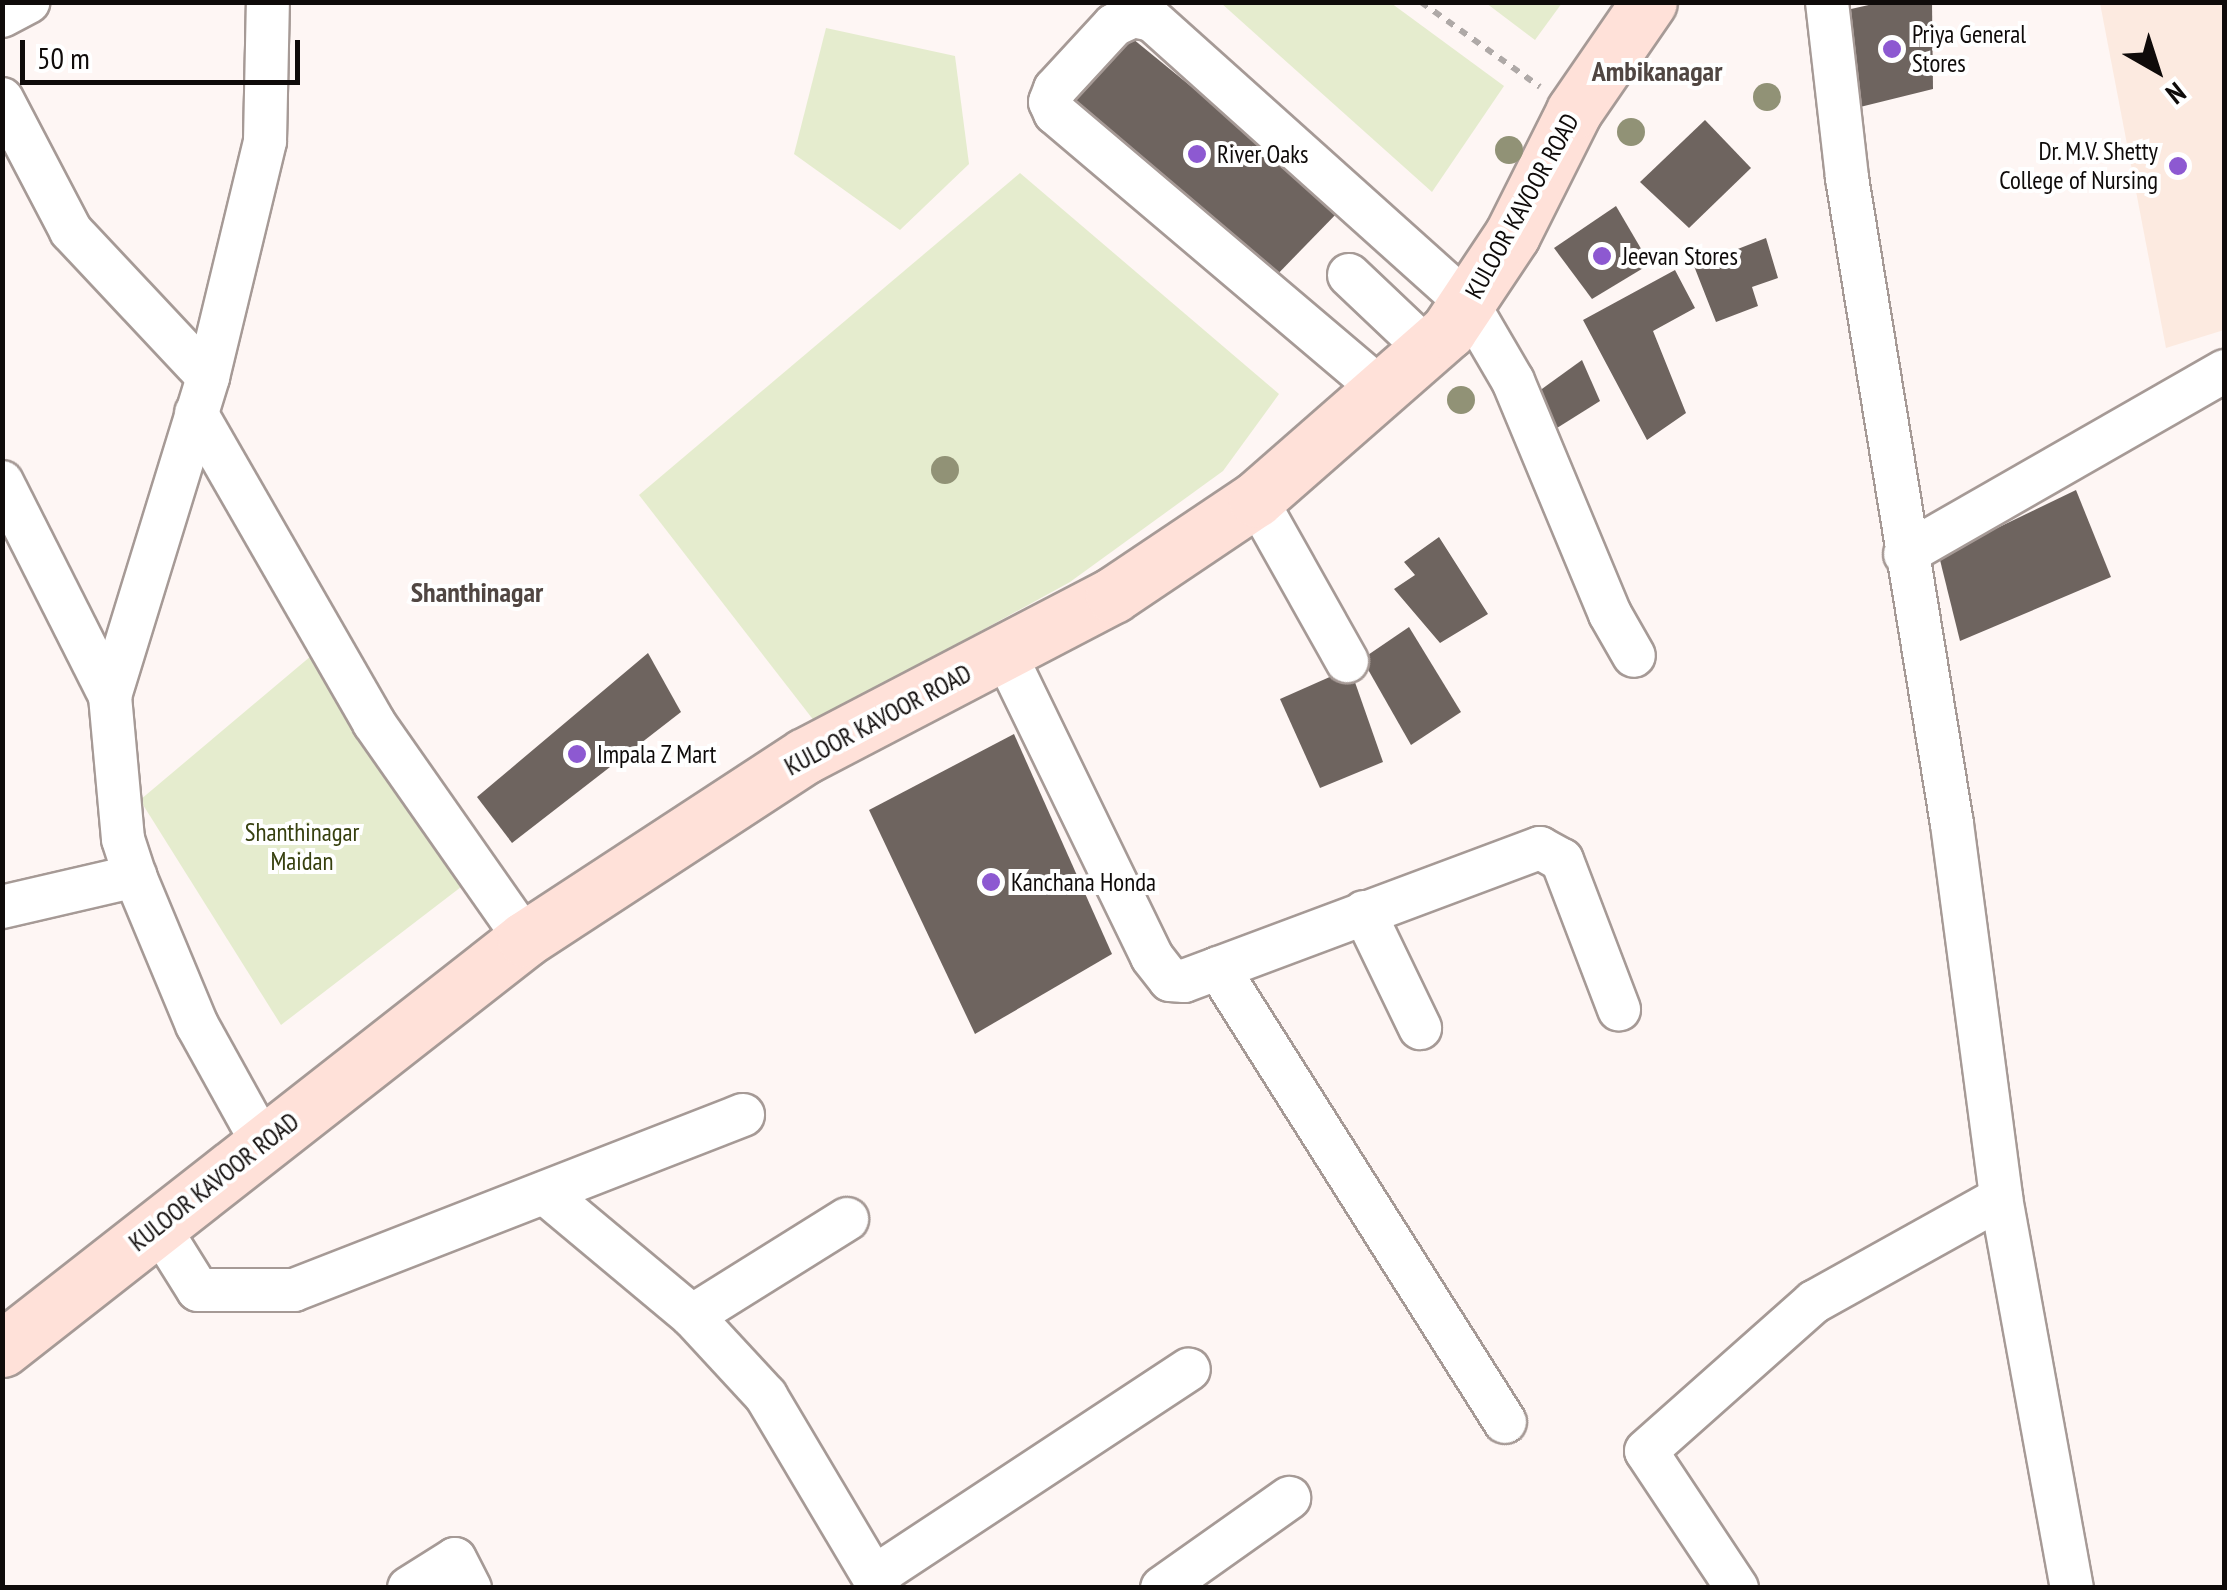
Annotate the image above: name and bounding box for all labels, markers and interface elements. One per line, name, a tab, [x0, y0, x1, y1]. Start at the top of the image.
scale bar	[25, 20, 305, 82]
place label: Priya General Stores	[1912, 20, 2026, 79]
north arrow	[2107, 20, 2207, 120]
text: 50 m	[37, 38, 90, 77]
marker: Priya General Stores	[1881, 38, 1903, 60]
district label: Ambikanagar	[1592, 54, 1722, 88]
text: N	[2159, 75, 2194, 113]
street label: KULOOR KAVOOR ROAD	[1459, 108, 1585, 304]
place label: Dr. M.V. Shetty College of Nursing	[1999, 137, 2158, 196]
place label: River Oaks	[1217, 139, 1308, 169]
marker: River Oaks	[1186, 143, 1208, 165]
marker: Dr. M.V. Shetty College of Nursing	[2167, 155, 2189, 177]
place label: Jeevan Stores	[1622, 241, 1738, 271]
marker: Jeevan Stores	[1591, 245, 1613, 267]
district label: Shanthinagar	[411, 575, 543, 609]
street label: KULOOR KAVOOR ROAD	[780, 658, 976, 782]
place label: Impala Z Mart	[597, 739, 718, 769]
marker: Impala Z Mart	[566, 743, 588, 765]
park label: Shanthinagar Maidan	[245, 818, 359, 877]
place label: Kanchana Honda	[1011, 867, 1156, 897]
marker: Kanchana Honda	[980, 871, 1002, 893]
street label: KULOOR KAVOOR ROAD	[123, 1107, 305, 1257]

